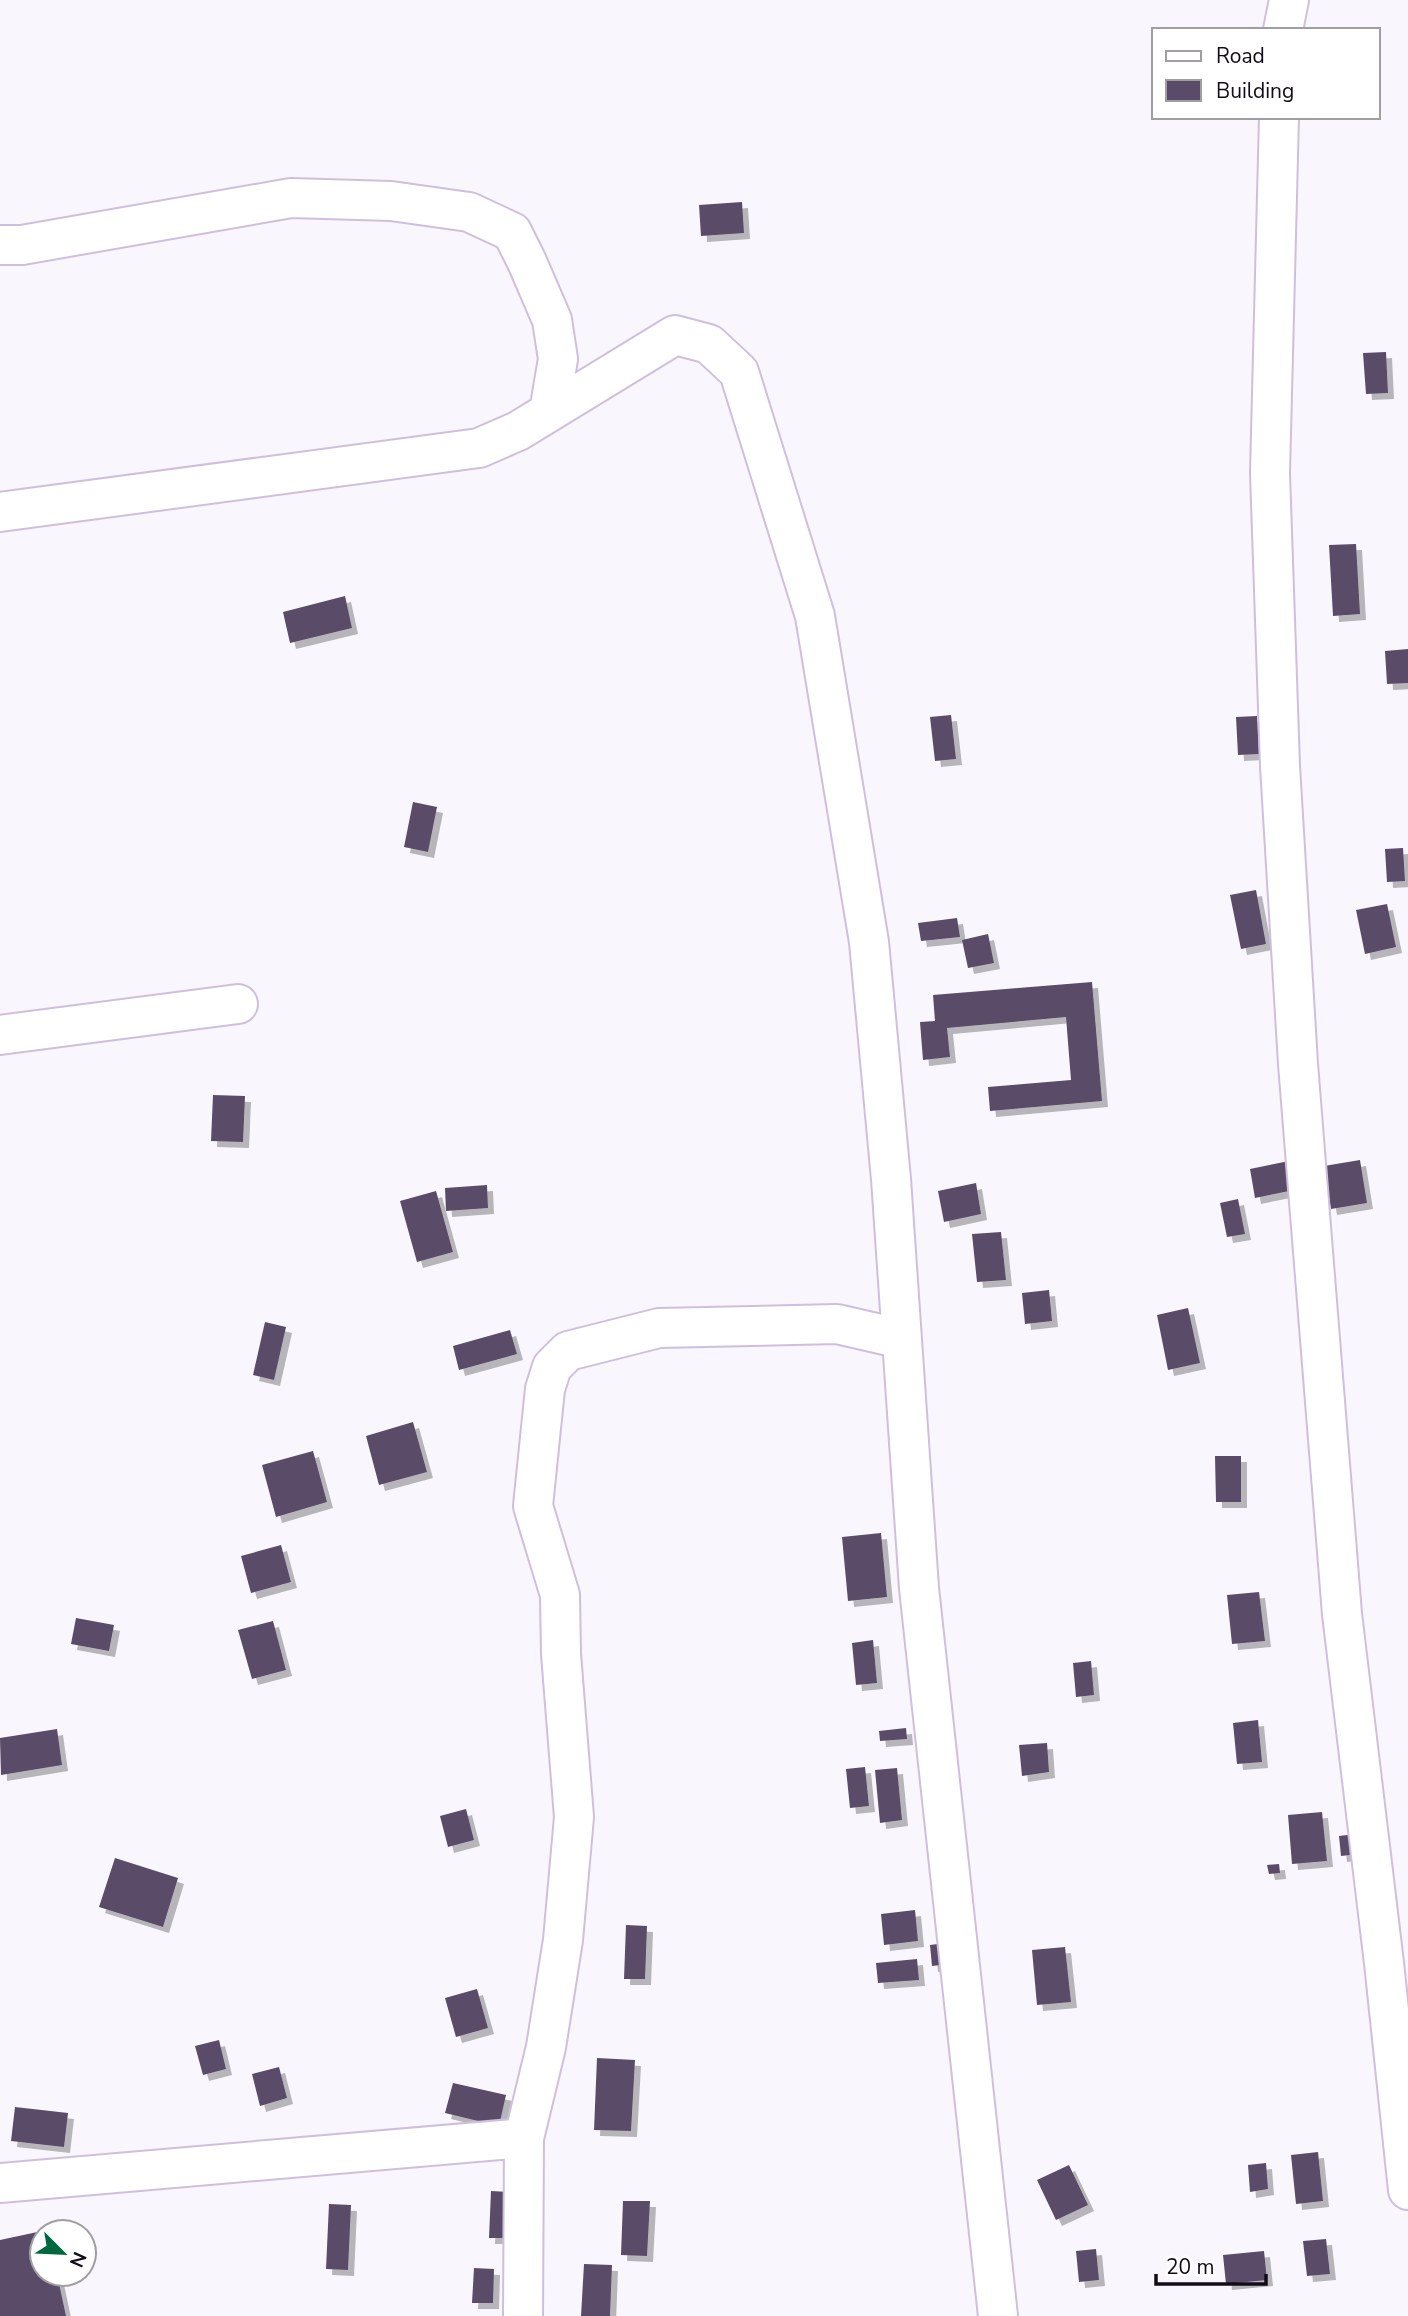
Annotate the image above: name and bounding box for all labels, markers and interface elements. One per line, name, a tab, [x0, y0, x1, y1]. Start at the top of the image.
legend	[1152, 28, 1380, 119]
text: Road	[1216, 42, 1265, 70]
text: Building	[1216, 77, 1294, 105]
north arrow	[28, 2218, 98, 2288]
scale bar	[1156, 2242, 1266, 2286]
text: N	[63, 2248, 92, 2271]
text: 20 m	[1166, 2253, 1215, 2281]

